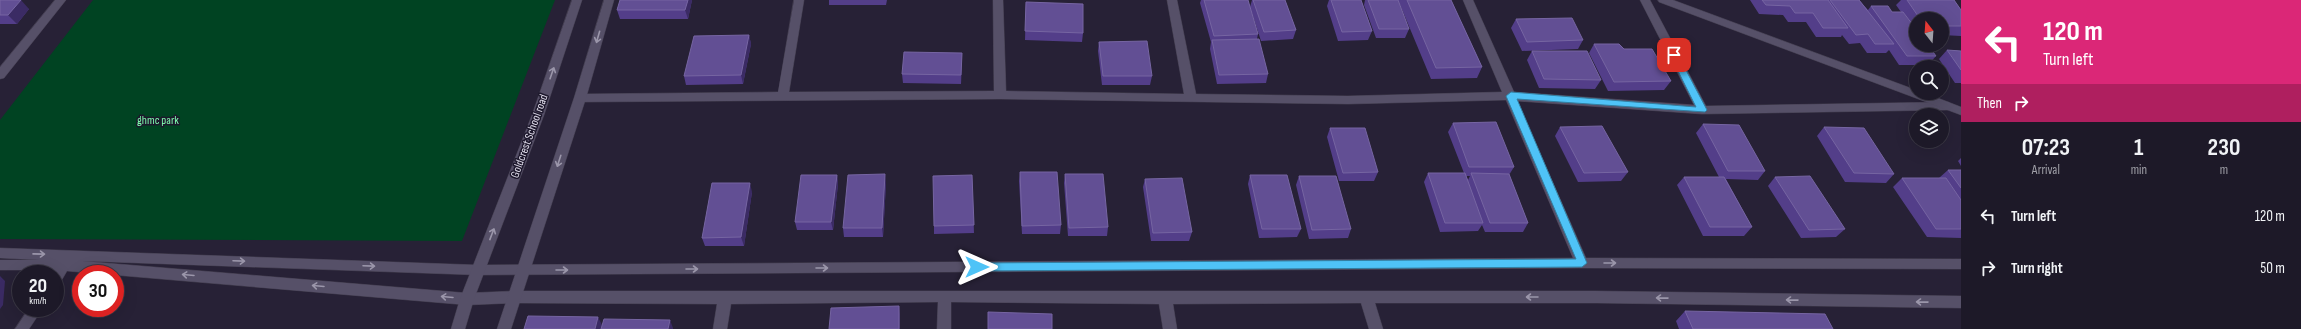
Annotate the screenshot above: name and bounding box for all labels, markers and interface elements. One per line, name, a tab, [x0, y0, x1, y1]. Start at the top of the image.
north arrow	[1909, 12, 1949, 52]
map controls	[1909, 12, 1949, 148]
text: 120 m	[2043, 15, 2103, 48]
icon: left	[1977, 16, 2029, 68]
one-way arrow	[594, 31, 601, 44]
pin	[1657, 38, 1691, 72]
icon: arrive	[1663, 44, 1685, 66]
text: Turn left	[2043, 49, 2094, 70]
button: search	[1909, 60, 1949, 100]
one-way arrow	[549, 67, 556, 80]
street label: Goldcrest School road	[507, 92, 552, 180]
icon: right	[2010, 92, 2032, 114]
text: Then	[1977, 94, 2002, 113]
button: layers	[1909, 108, 1949, 148]
park label: ghmc park	[137, 113, 179, 128]
text: 07:23	[2022, 133, 2070, 162]
text: 1	[2134, 133, 2144, 162]
text: 230	[2208, 133, 2240, 162]
one-way arrow	[555, 155, 563, 167]
text: Arrival	[2032, 162, 2060, 178]
text: min	[2131, 162, 2147, 178]
text: m	[2220, 162, 2228, 178]
icon: left	[1977, 205, 1999, 227]
text: Turn left	[2011, 207, 2056, 226]
text: 120 m	[2255, 207, 2285, 226]
one-way arrow	[489, 229, 497, 241]
position arrow	[956, 246, 998, 288]
one-way arrow	[32, 250, 45, 257]
one-way arrow	[232, 257, 245, 265]
icon: right	[1977, 257, 1999, 279]
one-way arrow	[1603, 259, 1616, 267]
text: Turn right	[2011, 259, 2063, 278]
text: 50 m	[2260, 259, 2285, 278]
one-way arrow	[362, 262, 375, 270]
one-way arrow	[815, 264, 828, 272]
speed limit sign: 30	[72, 265, 124, 317]
one-way arrow	[685, 265, 698, 273]
one-way arrow	[555, 266, 568, 274]
one-way arrow	[182, 272, 195, 279]
text: 20	[29, 274, 47, 298]
one-way arrow	[312, 283, 325, 290]
one-way arrow	[1526, 293, 1539, 301]
one-way arrow	[441, 294, 454, 301]
one-way arrow	[1656, 294, 1669, 302]
text: km/h	[29, 295, 47, 307]
one-way arrow	[1786, 296, 1799, 304]
one-way arrow	[1916, 298, 1929, 305]

